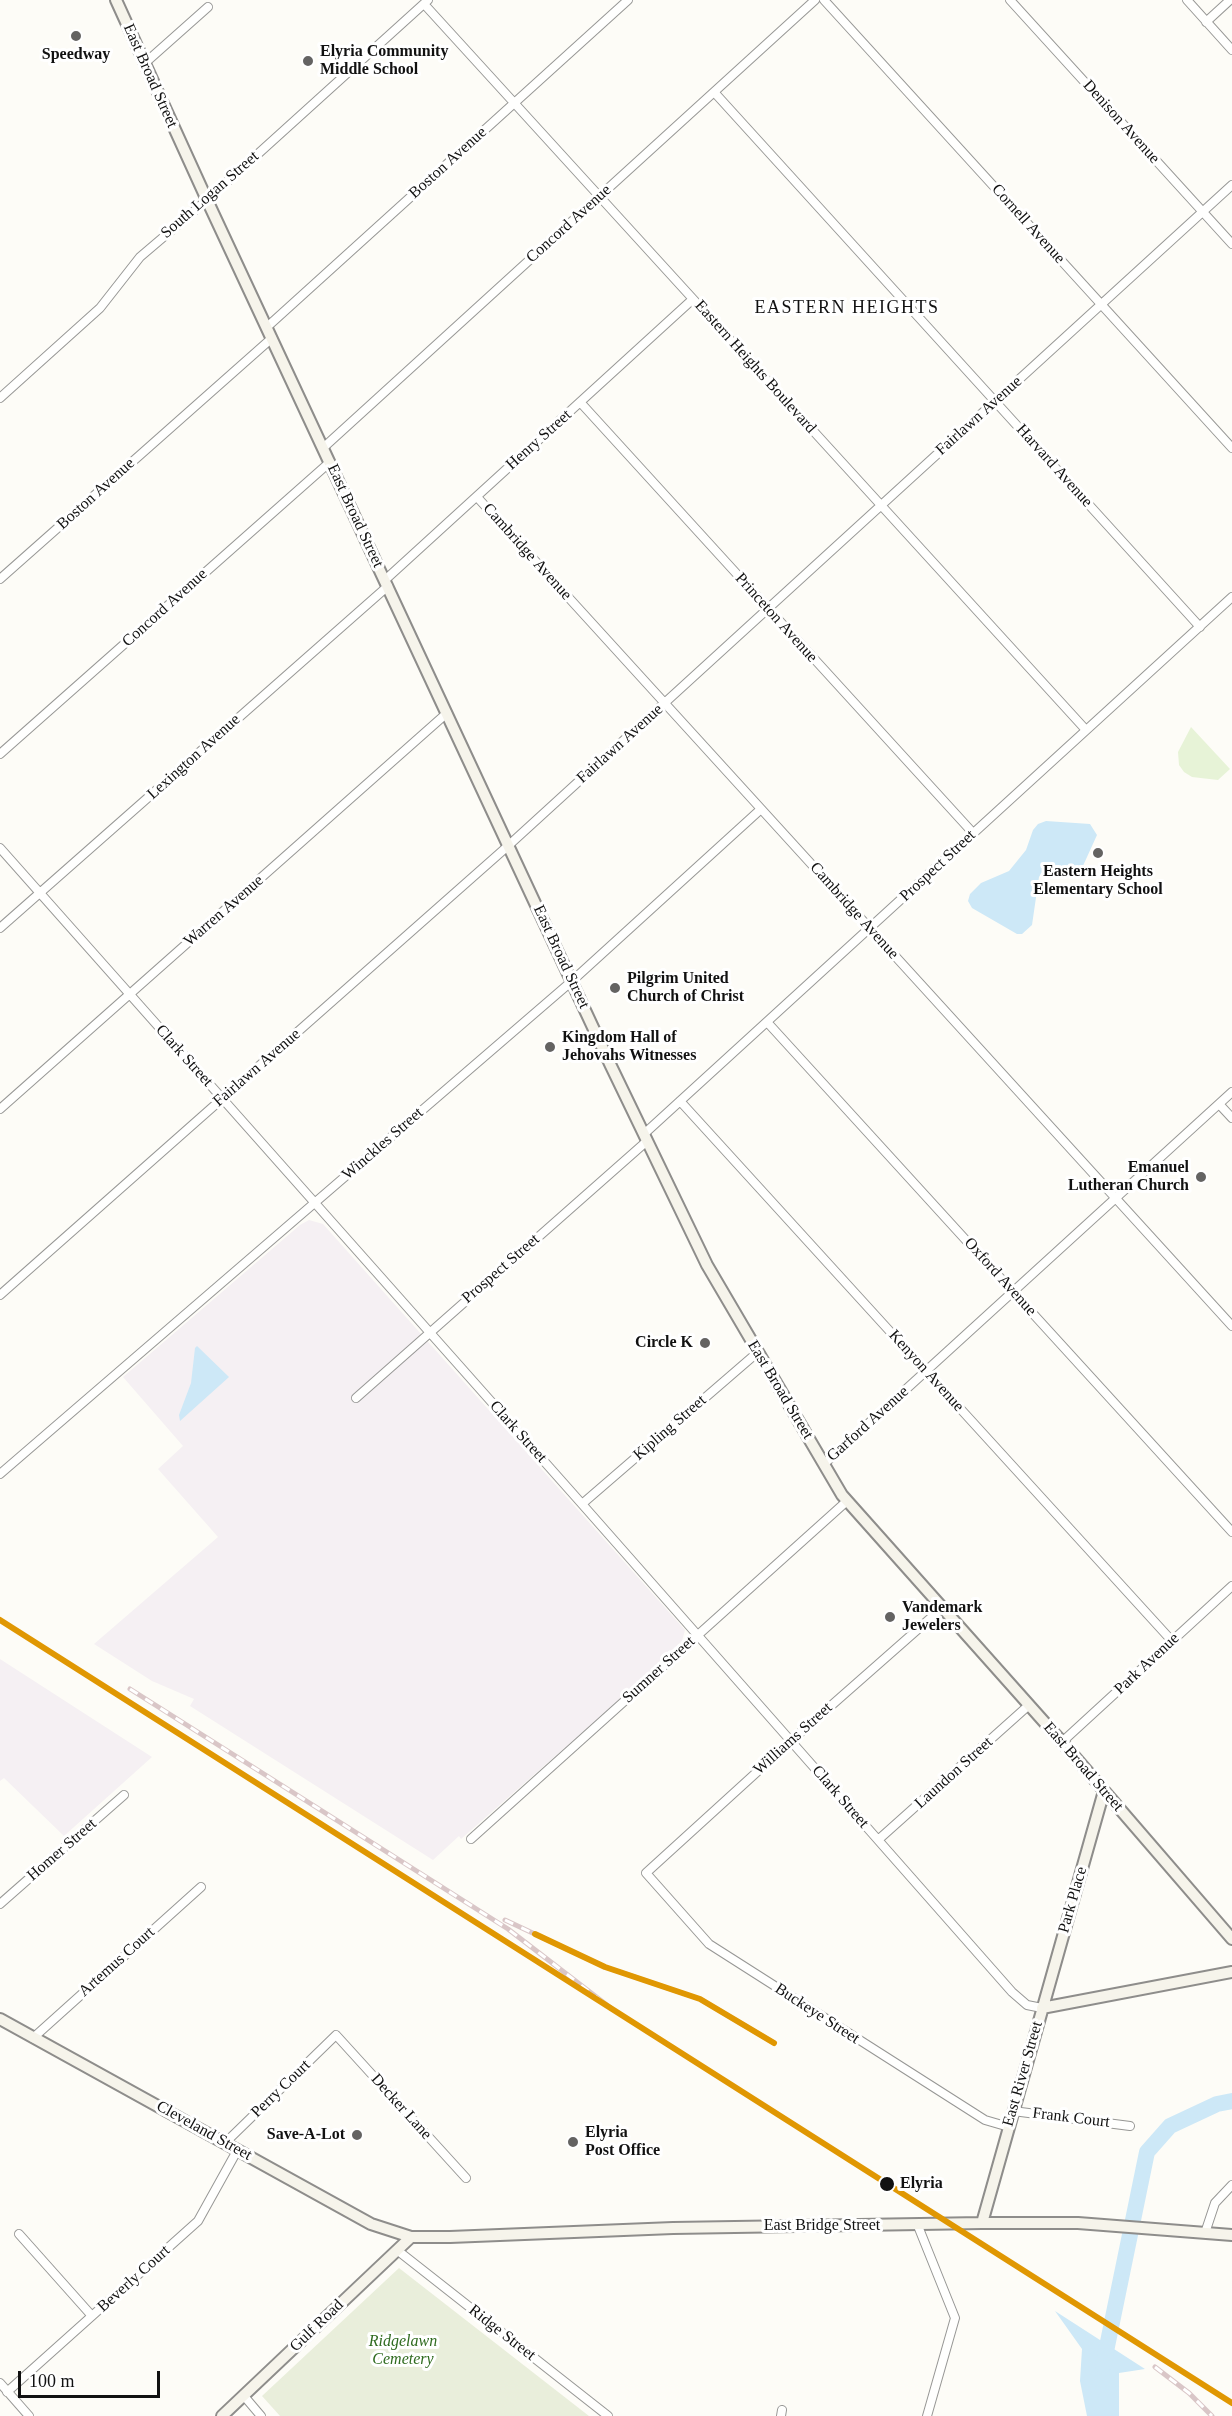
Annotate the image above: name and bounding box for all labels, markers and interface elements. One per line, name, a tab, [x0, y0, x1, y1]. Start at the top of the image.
street label: East Broad Street	[118, 21, 182, 131]
marker: Speedway	[69, 29, 83, 43]
place label: Elyria Community Middle School	[320, 42, 448, 80]
place label: Speedway	[42, 45, 110, 65]
marker: Elyria Community Middle School	[301, 54, 315, 68]
street label: Denison Avenue	[1078, 76, 1164, 168]
street label: Boston Avenue	[405, 123, 491, 203]
street label: South Logan Street	[157, 147, 263, 243]
street label: Cornell Avenue	[987, 180, 1069, 268]
street label: Concord Avenue	[523, 181, 615, 267]
street label: Eastern Heights Boulevard	[690, 297, 820, 437]
district label: EASTERN HEIGHTS	[755, 297, 939, 319]
street label: Fairlawn Avenue	[932, 372, 1026, 460]
street label: Henry Street	[502, 406, 576, 474]
street label: Harvard Avenue	[1012, 421, 1096, 511]
street label: Boston Avenue	[53, 454, 139, 534]
street label: East Broad Street	[323, 461, 387, 571]
street label: Cambridge Avenue	[478, 500, 576, 604]
street label: Concord Avenue	[119, 565, 211, 651]
street label: Princeton Avenue	[731, 569, 821, 667]
street label: Fairlawn Avenue	[573, 700, 667, 788]
street label: Lexington Avenue	[144, 710, 244, 804]
street label: Prospect Street	[896, 826, 980, 906]
marker: Eastern Heights Elementary School	[1091, 846, 1105, 860]
street label: Cambridge Avenue	[805, 859, 903, 963]
place label: Eastern Heights Elementary School	[1033, 862, 1163, 900]
street label: Warren Avenue	[180, 871, 268, 951]
street label: East Broad Street	[529, 902, 593, 1012]
place label: Pilgrim United Church of Christ	[627, 969, 744, 1007]
marker: Pilgrim United Church of Christ	[608, 981, 622, 995]
street label: Clark Street	[151, 1021, 217, 1091]
street label: Fairlawn Avenue	[209, 1025, 305, 1111]
place label: Kingdom Hall of Jehovahs Witnesses	[562, 1028, 696, 1066]
marker: Kingdom Hall of Jehovahs Witnesses	[543, 1040, 557, 1054]
street label: Winckles Street	[339, 1104, 427, 1184]
place label: Emanuel Lutheran Church	[1068, 1158, 1189, 1196]
marker: Emanuel Lutheran Church	[1194, 1170, 1208, 1184]
street label: Prospect Street	[458, 1230, 544, 1308]
street label: Oxford Avenue	[960, 1234, 1040, 1320]
street label: Kenyon Avenue	[884, 1326, 968, 1416]
place label: Circle K	[635, 1333, 693, 1353]
marker: Circle K	[698, 1336, 712, 1350]
street label: East Broad Street	[743, 1337, 817, 1443]
street label: Garford Avenue	[823, 1382, 913, 1466]
street label: Kipling Street	[630, 1391, 710, 1465]
street label: Clark Street	[485, 1397, 551, 1467]
place label: Vandemark Jewelers	[902, 1598, 982, 1636]
marker: Vandemark Jewelers	[883, 1610, 897, 1624]
street label: Park Avenue	[1111, 1629, 1183, 1699]
street label: Sumner Street	[619, 1632, 699, 1708]
street label: Williams Street	[750, 1699, 836, 1779]
street label: East Broad Street	[1039, 1718, 1127, 1816]
street label: Laundon Street	[911, 1733, 997, 1813]
street label: Clark Street	[808, 1762, 872, 1832]
street label: Homer Street	[23, 1815, 101, 1885]
street label: Park Place	[1054, 1865, 1092, 1935]
street label: Artemus Court	[75, 1923, 159, 2001]
street label: Buckeye Street	[771, 1979, 863, 2049]
street label: East River Street	[999, 2019, 1047, 2129]
street label: Perry Court	[247, 2056, 315, 2122]
street label: Decker Lane	[366, 2070, 436, 2144]
street label: Cleveland Street	[153, 2097, 255, 2165]
street label: Frank Court	[1031, 2104, 1111, 2132]
place label: Elyria Post Office	[585, 2123, 660, 2161]
place label: Save-A-Lot	[267, 2125, 345, 2145]
marker: Save-A-Lot	[350, 2128, 364, 2142]
marker: Elyria Post Office	[566, 2135, 580, 2149]
place label: Elyria	[900, 2174, 943, 2194]
marker: Elyria	[878, 2175, 896, 2193]
street label: East Bridge Street	[764, 2216, 880, 2236]
street label: Beverly Court	[94, 2241, 174, 2317]
street label: Gulf Road	[286, 2296, 348, 2356]
street label: Ridge Street	[465, 2301, 539, 2365]
park label: Ridgelawn Cemetery	[369, 2332, 437, 2370]
scale bar	[21, 2359, 164, 2397]
text: 100 m	[29, 2371, 75, 2391]

